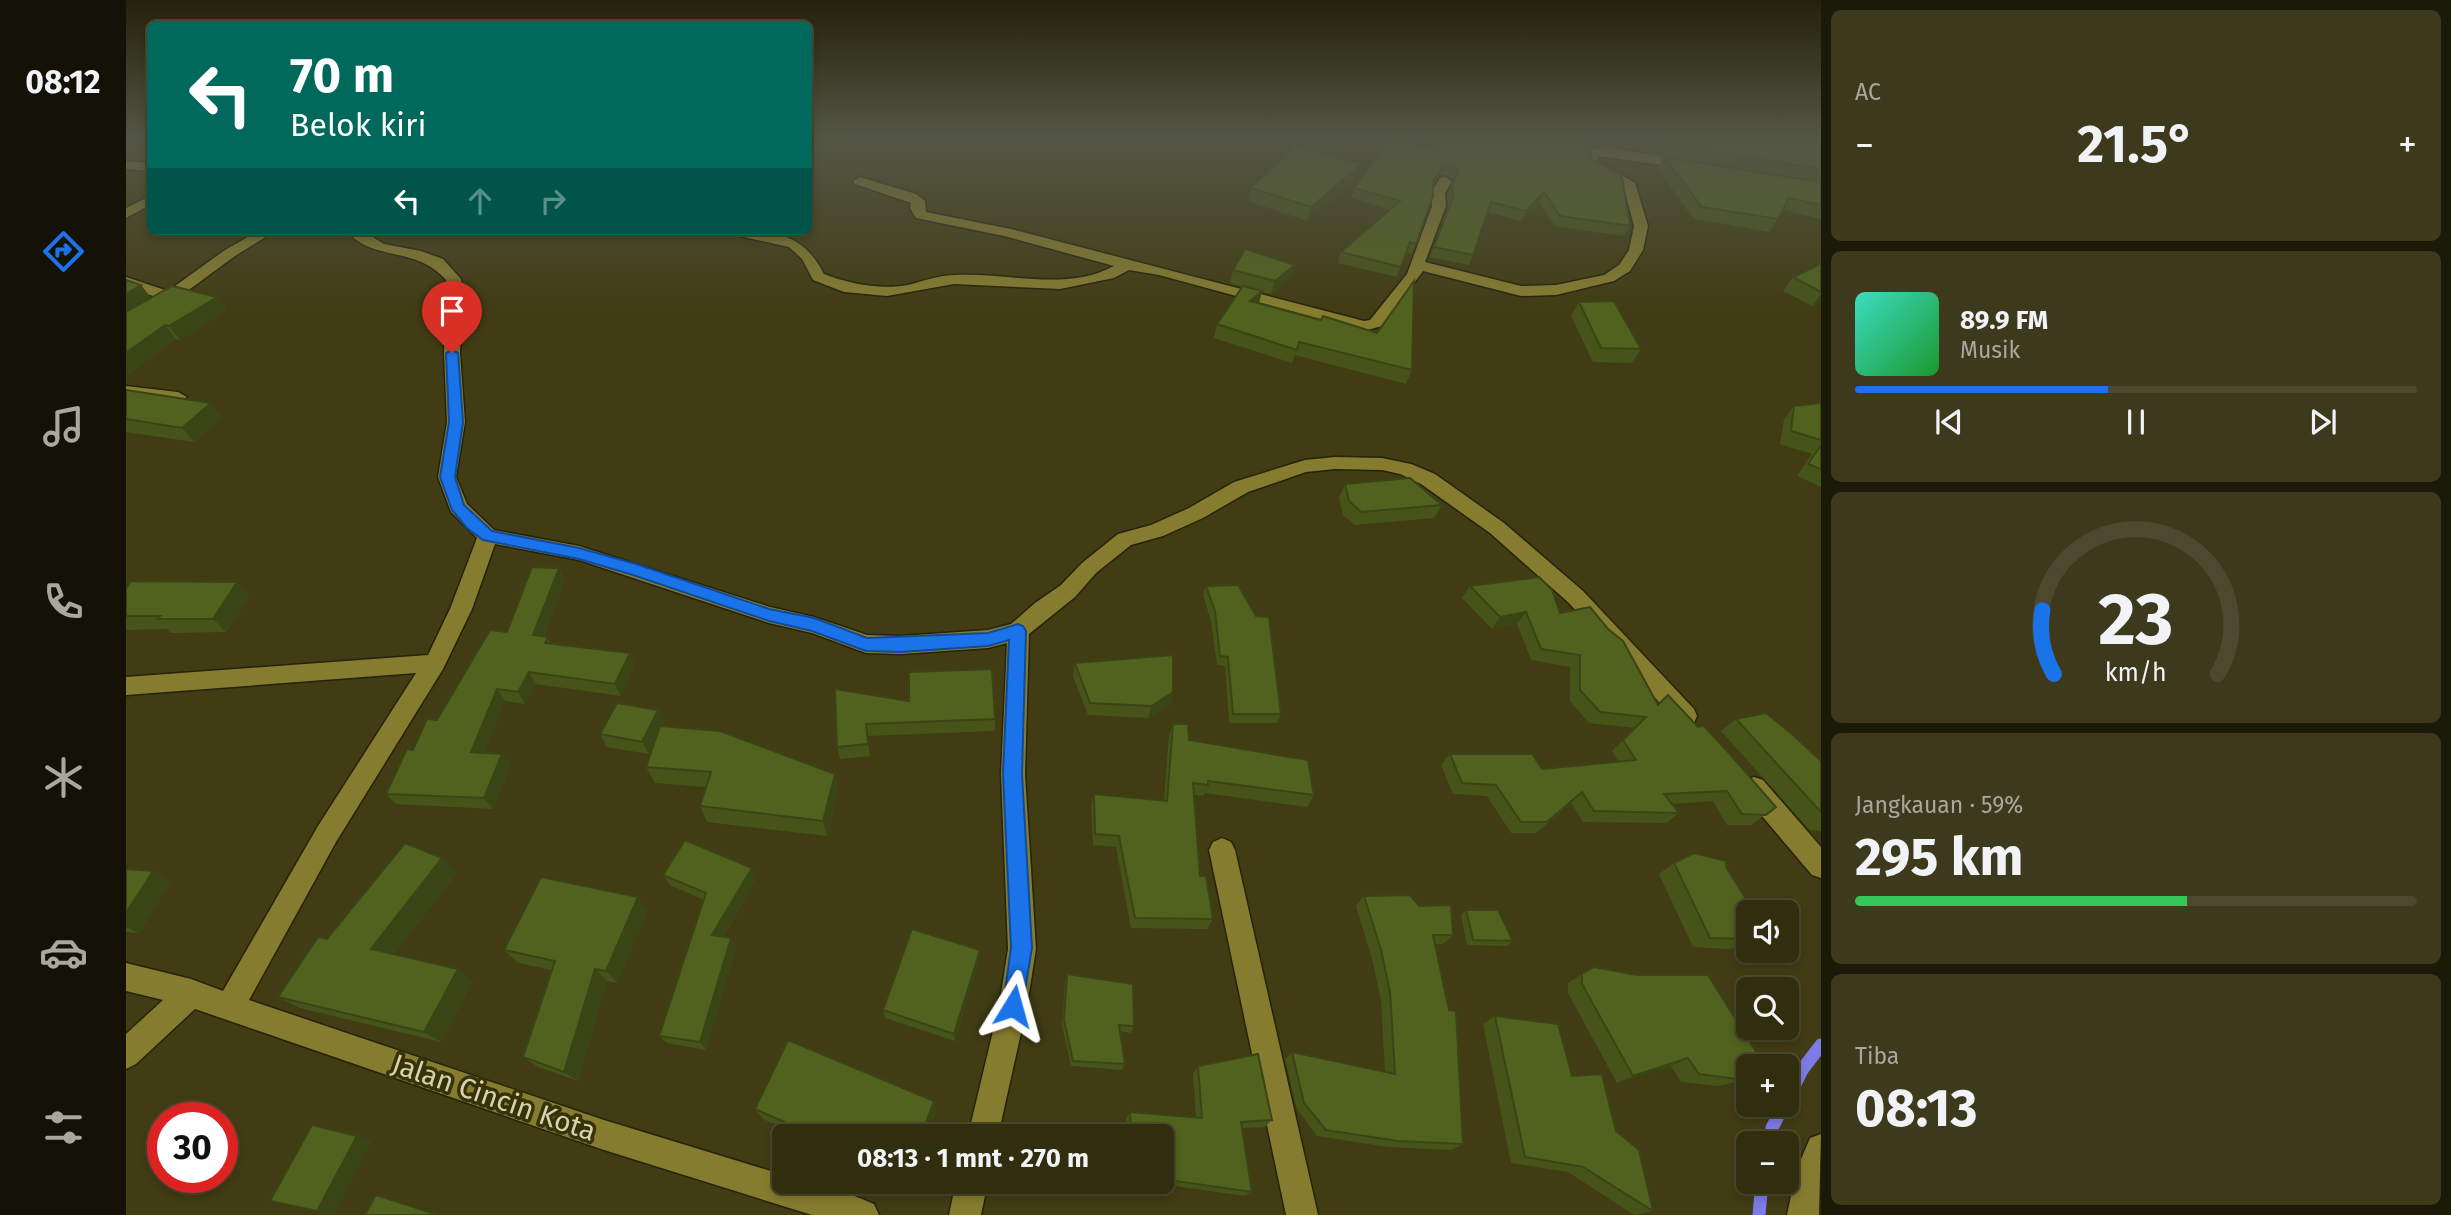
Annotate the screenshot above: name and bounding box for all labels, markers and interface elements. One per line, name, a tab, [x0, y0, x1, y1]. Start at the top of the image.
text: 70 m	[290, 46, 394, 105]
icon: left	[175, 49, 266, 140]
text: 08:12	[25, 63, 101, 101]
text: AC	[1855, 78, 1881, 106]
text: Belok kiri	[290, 106, 426, 144]
text: 21.5°	[2077, 113, 2195, 176]
text: −	[1855, 122, 1874, 168]
text: +	[2398, 122, 2417, 168]
icon: left	[388, 182, 426, 220]
icon: ahead	[461, 182, 499, 220]
icon: right	[534, 182, 572, 220]
icon: directions	[39, 227, 88, 276]
pin	[422, 281, 482, 353]
icon: arrive	[433, 292, 471, 330]
text: 89.9 FM	[1960, 305, 2048, 336]
text: Musik	[1960, 336, 2020, 364]
icon: music	[39, 402, 88, 451]
icon: previous	[1930, 403, 1968, 441]
icon: pause	[2117, 403, 2155, 441]
icon: next	[2304, 403, 2342, 441]
text: 23	[2098, 576, 2174, 663]
icon: phone	[39, 577, 88, 626]
text: km/h	[2105, 657, 2167, 687]
icon: climate	[39, 753, 88, 802]
text: Jangkauan · 59%	[1855, 791, 2023, 819]
text: 295 km	[1855, 826, 2023, 889]
map controls	[1736, 900, 1799, 1194]
button: sound	[1736, 900, 1799, 963]
icon: car	[39, 928, 88, 977]
position arrow	[976, 969, 1050, 1043]
button: search	[1736, 977, 1799, 1040]
text: Tiba	[1855, 1042, 1899, 1070]
street label: Jalan Cincin Kota	[388, 1047, 600, 1148]
button: +	[1736, 1054, 1799, 1117]
text: 08:13	[1855, 1077, 1978, 1140]
speed limit sign: 30	[147, 1102, 238, 1193]
icon: filters	[39, 1103, 88, 1152]
button: −	[1736, 1131, 1799, 1194]
text: 08:13 · 1 mnt · 270 m	[857, 1143, 1089, 1174]

